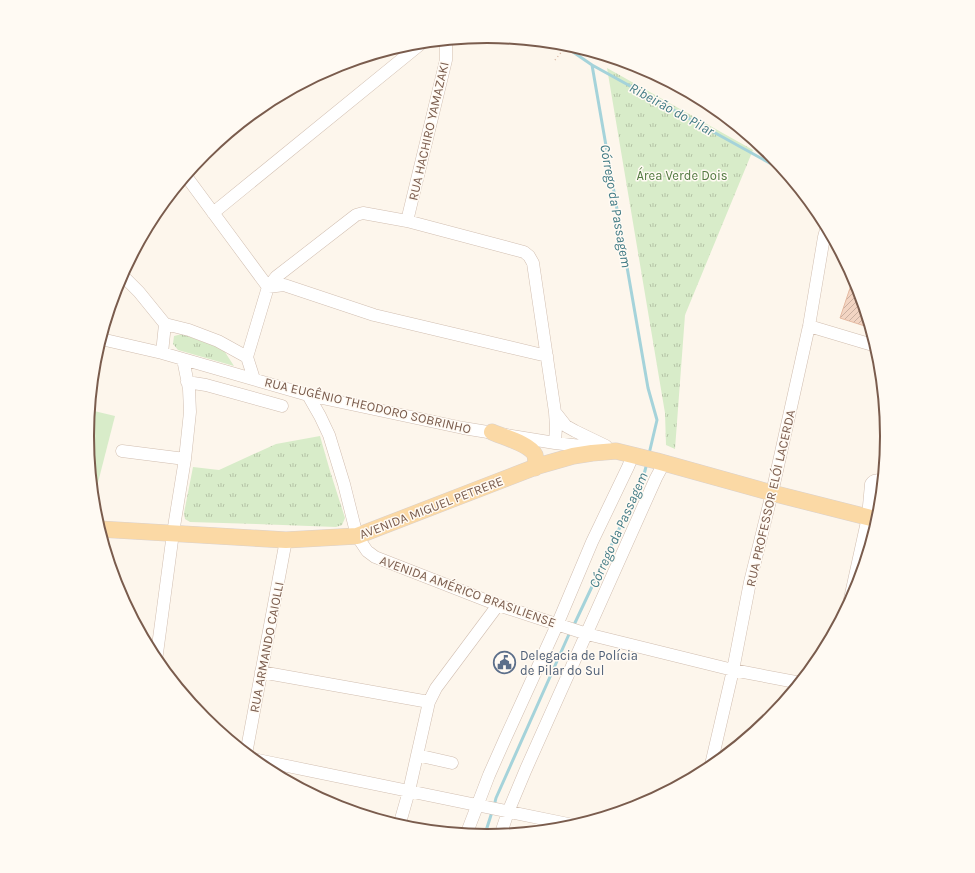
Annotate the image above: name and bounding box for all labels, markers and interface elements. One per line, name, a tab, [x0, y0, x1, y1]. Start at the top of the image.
street label: RUA HACHIRO YAMAZAKI	[405, 60, 452, 202]
water label: Ribeirão do Pilar	[626, 79, 718, 140]
water label: Córrego da Passagem	[596, 143, 635, 269]
park label: Área Verde Dois	[636, 166, 728, 183]
street label: RUA EUGÊNIO THEODORO SOBRINHO	[263, 373, 473, 437]
street label: RUA PROFESSOR ELÓI LACERDA	[742, 407, 798, 588]
water label: Córrego da Passagem	[585, 469, 652, 591]
street label: AVENIDA MIGUEL PETRERE	[357, 473, 505, 542]
street label: AVENIDA AMÉRICO BRASILIENSE	[378, 551, 559, 630]
street label: RUA ARMANDO CAIOLLI	[246, 580, 287, 714]
place label: Delegacia de Polícia de Pilar do Sul	[520, 648, 638, 678]
public building icon: Delegacia de Polícia de Pilar do Sul	[491, 649, 517, 675]

